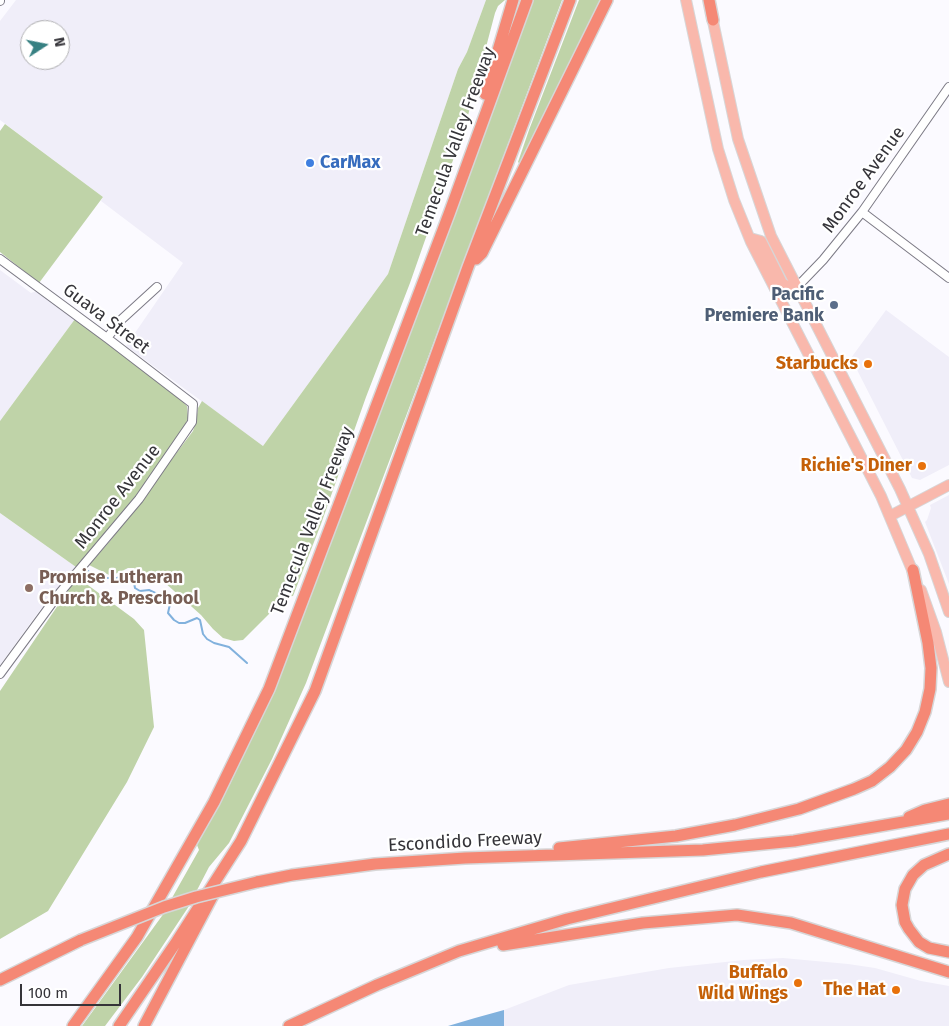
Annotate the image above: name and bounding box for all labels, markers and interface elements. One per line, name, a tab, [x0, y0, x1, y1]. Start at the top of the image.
north arrow	[20, 20, 70, 70]
text: N	[50, 36, 68, 48]
street label: Temecula Valley Freeway	[412, 44, 500, 240]
street label: Monroe Avenue	[818, 123, 910, 237]
place label: CarMax	[320, 152, 380, 174]
marker: CarMax	[304, 157, 316, 169]
street label: Guava Street	[58, 279, 154, 359]
place label: Pacific Premiere Bank	[705, 284, 824, 326]
marker: Pacific Premiere Bank	[828, 299, 840, 311]
place label: Starbucks	[776, 353, 858, 375]
marker: Starbucks	[862, 358, 874, 370]
street label: Temecula Valley Freeway	[267, 424, 359, 618]
street label: Monroe Avenue	[71, 441, 165, 553]
place label: Richie's Diner	[801, 455, 912, 477]
marker: Richie's Diner	[916, 460, 928, 472]
place label: Promise Lutheran Church & Preschool	[39, 567, 199, 610]
marker: Promise Lutheran Church & Preschool	[23, 582, 35, 594]
street label: Escondido Freeway	[387, 827, 543, 857]
place label: Buffalo Wild Wings	[698, 962, 788, 1004]
scale bar	[22, 974, 124, 1006]
marker: Buffalo Wild Wings	[792, 977, 804, 989]
place label: The Hat	[823, 979, 886, 1001]
text: 100 m	[28, 984, 68, 1002]
marker: The Hat	[890, 984, 902, 996]

